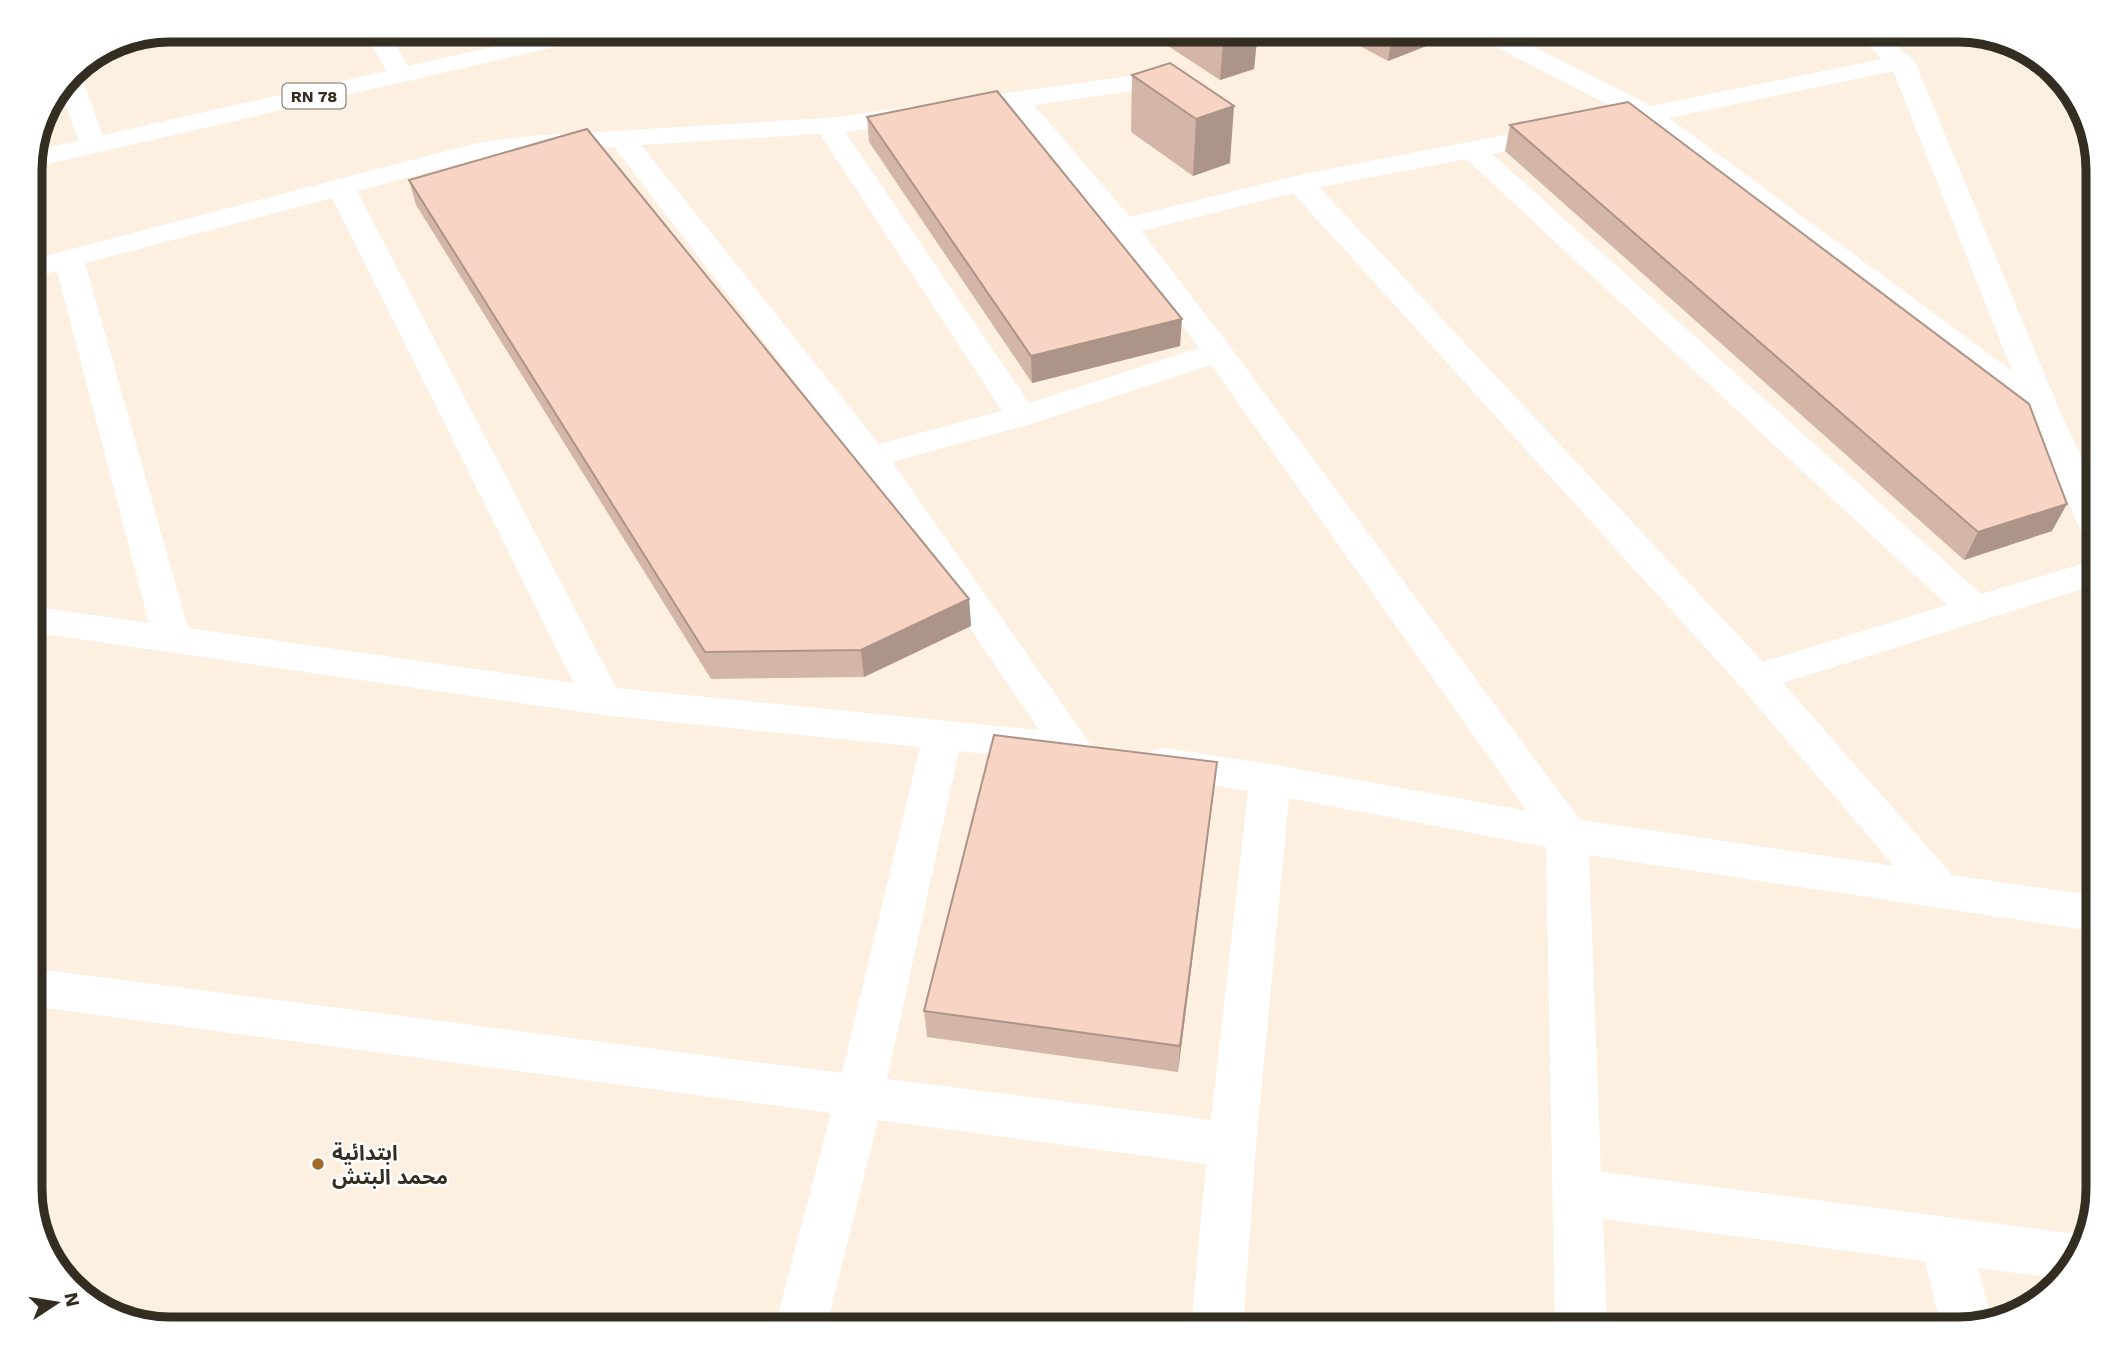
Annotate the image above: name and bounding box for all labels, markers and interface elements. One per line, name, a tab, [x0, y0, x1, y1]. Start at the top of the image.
road number: RN 78	[282, 83, 346, 108]
place label: ابتدائية محمد البتش	[332, 1140, 448, 1189]
marker: ابتدائية محمد البتش	[310, 1156, 326, 1172]
north arrow	[21, 1268, 91, 1338]
text: N	[59, 1290, 85, 1309]

